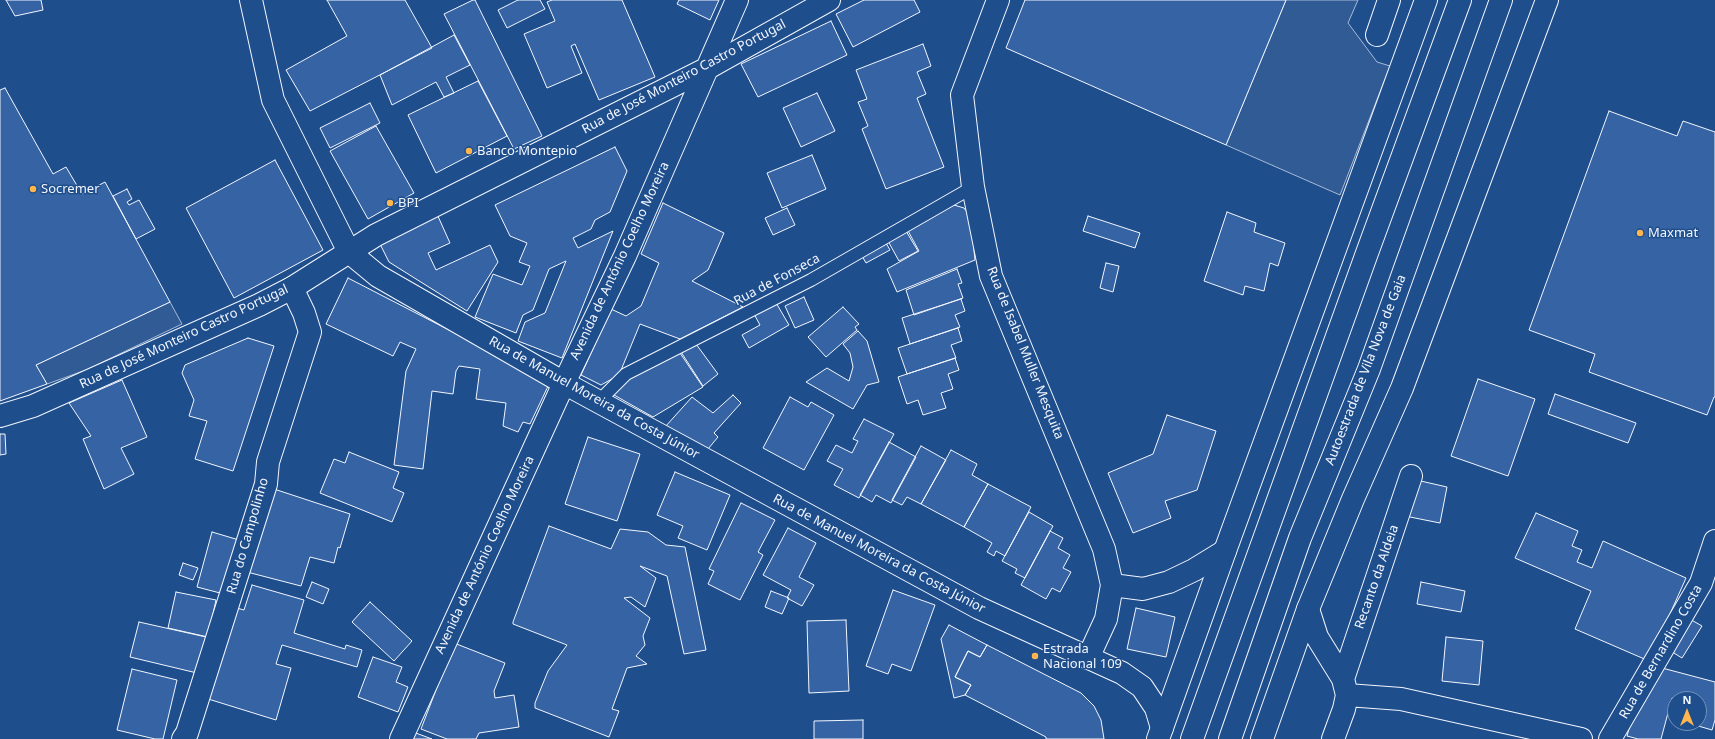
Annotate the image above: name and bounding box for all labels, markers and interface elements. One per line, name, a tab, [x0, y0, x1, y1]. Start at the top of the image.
street label: Rua de José Monteiro Castro Portugal	[579, 16, 789, 138]
place label: Banco Montepio	[477, 143, 577, 159]
marker: Banco Montepio	[464, 146, 474, 156]
street label: Avenida de António Coelho Moreira	[567, 160, 673, 362]
place label: Socremer	[41, 181, 100, 197]
marker: Socremer	[28, 184, 38, 194]
place label: BPI	[398, 195, 419, 211]
marker: BPI	[385, 198, 395, 208]
place label: Maxmat	[1648, 225, 1698, 241]
marker: Maxmat	[1635, 228, 1645, 238]
street label: Rua de Fonseca	[731, 251, 823, 309]
street label: Rua de Isabel Muller Mesquita	[983, 264, 1067, 442]
street label: Autoestrada de Vila Nova de Gaia	[1322, 272, 1410, 468]
street label: Rua de José Monteiro Castro Portugal	[77, 282, 291, 392]
street label: Rua de Manuel Moreira da Costa Júnior	[486, 333, 702, 463]
street label: Avenida de António Coelho Moreira	[432, 454, 538, 656]
street label: Rua do Campolinho	[224, 476, 272, 596]
street label: Rua de Manuel Moreira da Costa Júnior	[770, 491, 988, 617]
street label: Recanto da Aldeia	[1352, 523, 1402, 631]
street label: Rua de Bernardino Costa	[1616, 582, 1706, 722]
place label: Estrada Nacional 109	[1043, 641, 1122, 672]
marker: Estrada Nacional 109	[1030, 651, 1040, 661]
north arrow	[1667, 691, 1707, 731]
text: N	[1683, 692, 1691, 707]

